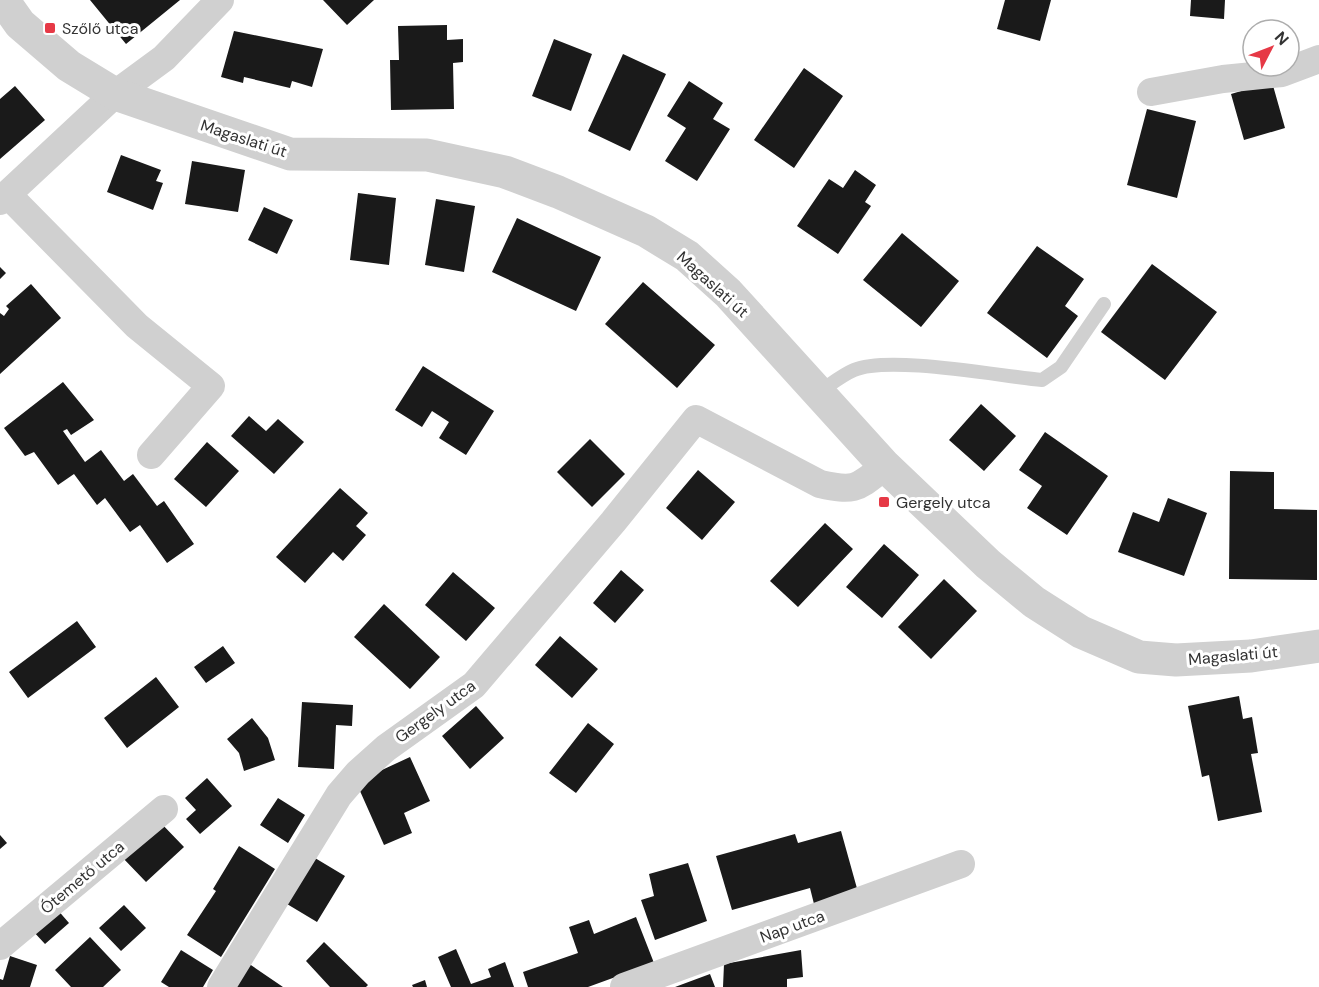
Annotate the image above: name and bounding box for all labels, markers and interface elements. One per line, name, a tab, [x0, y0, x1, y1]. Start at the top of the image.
place label: Szőlő utca	[62, 18, 138, 39]
north arrow	[1241, 18, 1301, 78]
marker: Szőlő utca	[43, 21, 57, 35]
text: N	[1270, 27, 1293, 50]
street label: Magaslati út	[198, 115, 290, 162]
street label: Magaslati út	[672, 247, 753, 322]
place label: Gergely utca	[896, 492, 990, 513]
marker: Gergely utca	[877, 495, 891, 509]
street label: Magaslati út	[1187, 641, 1279, 670]
street label: Gergely utca	[391, 675, 480, 748]
street label: Ótemető utca	[36, 836, 129, 919]
street label: Nap utca	[757, 905, 827, 948]

